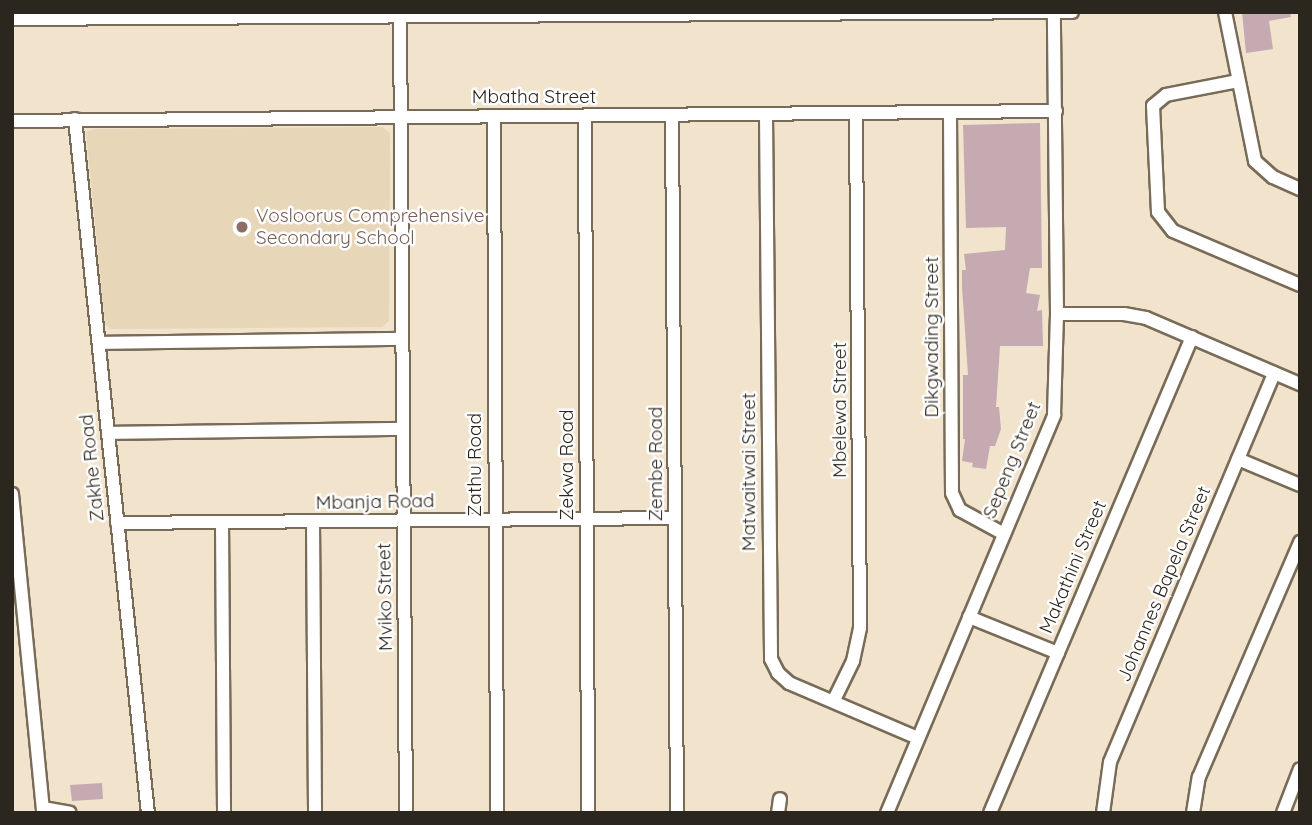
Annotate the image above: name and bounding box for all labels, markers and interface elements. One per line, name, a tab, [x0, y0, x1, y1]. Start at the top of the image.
street label: Mbatha Street	[472, 86, 596, 108]
place label: Vosloorus Comprehensive Secondary School	[256, 205, 484, 249]
marker: Vosloorus Comprehensive Secondary School	[234, 219, 250, 235]
street label: Dikgwading Street	[921, 256, 943, 418]
street label: Mbelewa Street	[829, 342, 851, 478]
street label: Matwaitwai Street	[738, 393, 760, 551]
street label: Sepeng Street	[978, 398, 1046, 522]
street label: Zembe Road	[645, 407, 667, 521]
street label: Zekwa Road	[556, 409, 578, 521]
street label: Zakhe Road	[75, 413, 109, 523]
street label: Zathu Road	[464, 413, 486, 517]
street label: Johannes Bapela Street	[1112, 483, 1216, 685]
street label: Mbanja Road	[315, 490, 435, 514]
street label: Makathini Street	[1035, 497, 1111, 637]
street label: Mviko Street	[373, 543, 397, 651]

